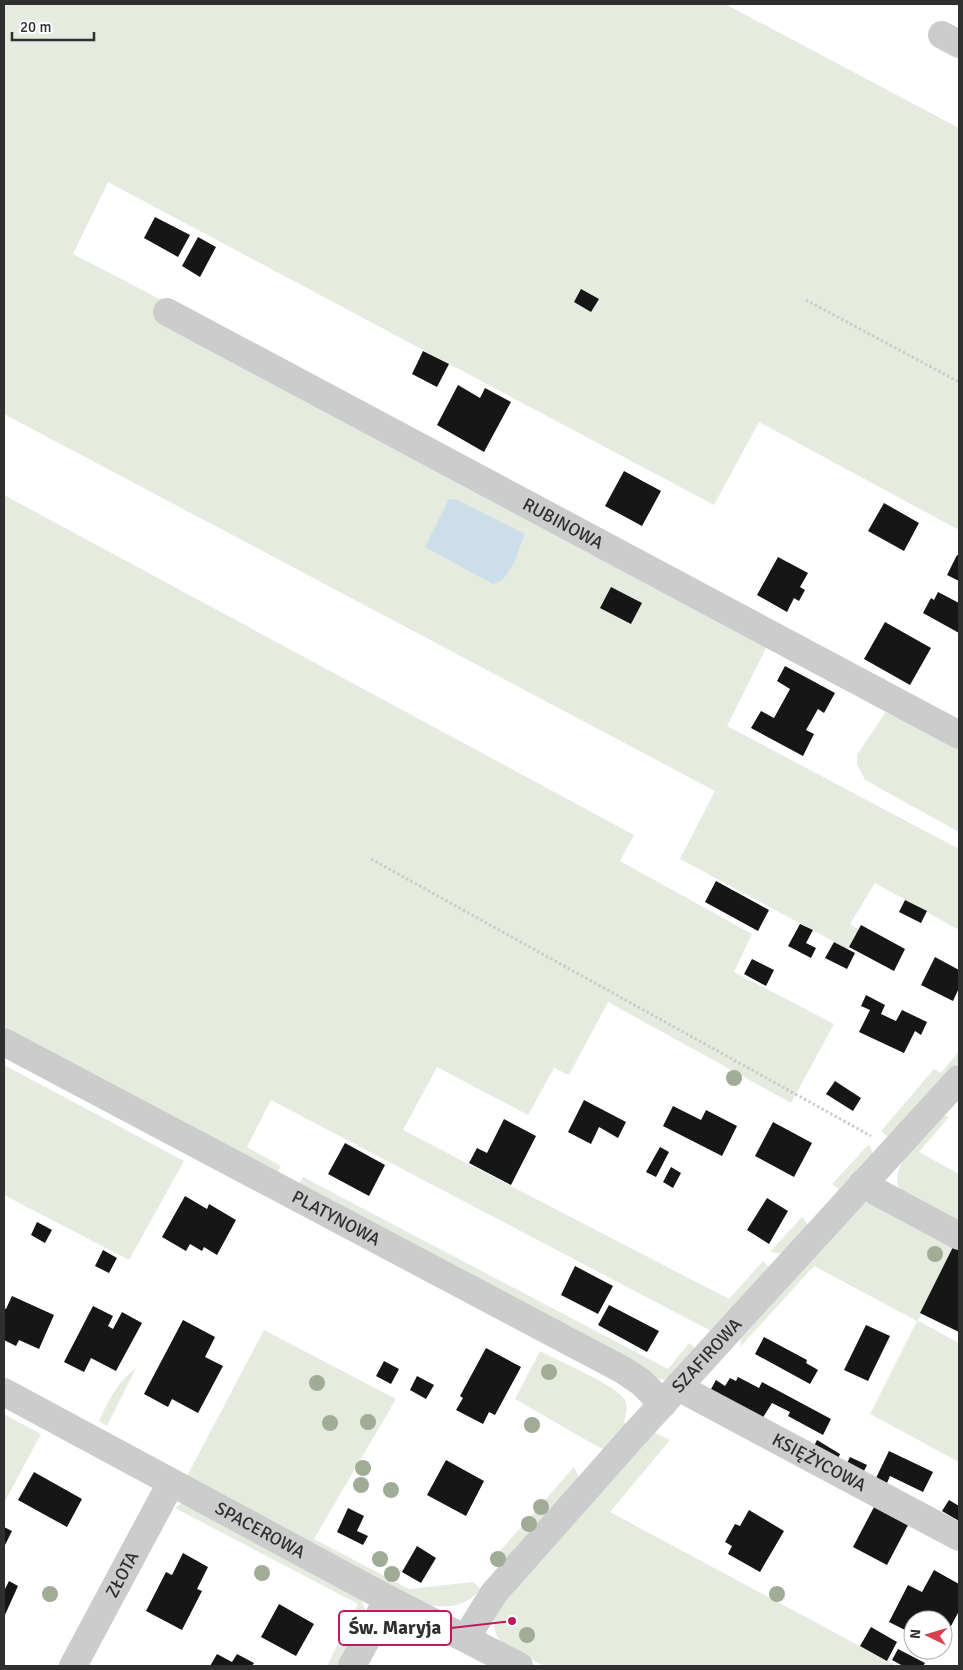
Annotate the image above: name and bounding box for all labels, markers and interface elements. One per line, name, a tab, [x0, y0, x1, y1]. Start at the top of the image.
scale bar	[12, 10, 95, 42]
text: 20 m	[20, 18, 51, 36]
street label: RUBINOWA	[519, 493, 607, 554]
street label: PLATYNOWA	[288, 1186, 384, 1251]
street label: SZAFIROWA	[667, 1313, 746, 1397]
street label: KSIĘŻYCOWA	[768, 1428, 870, 1496]
street label: SPACEROWA	[211, 1497, 309, 1563]
street label: ZŁOTA	[101, 1547, 143, 1601]
north arrow	[903, 1610, 953, 1660]
callout: Św. Maryja	[339, 1611, 451, 1645]
text: Św. Maryja	[349, 1616, 442, 1640]
text: N	[907, 1628, 924, 1640]

